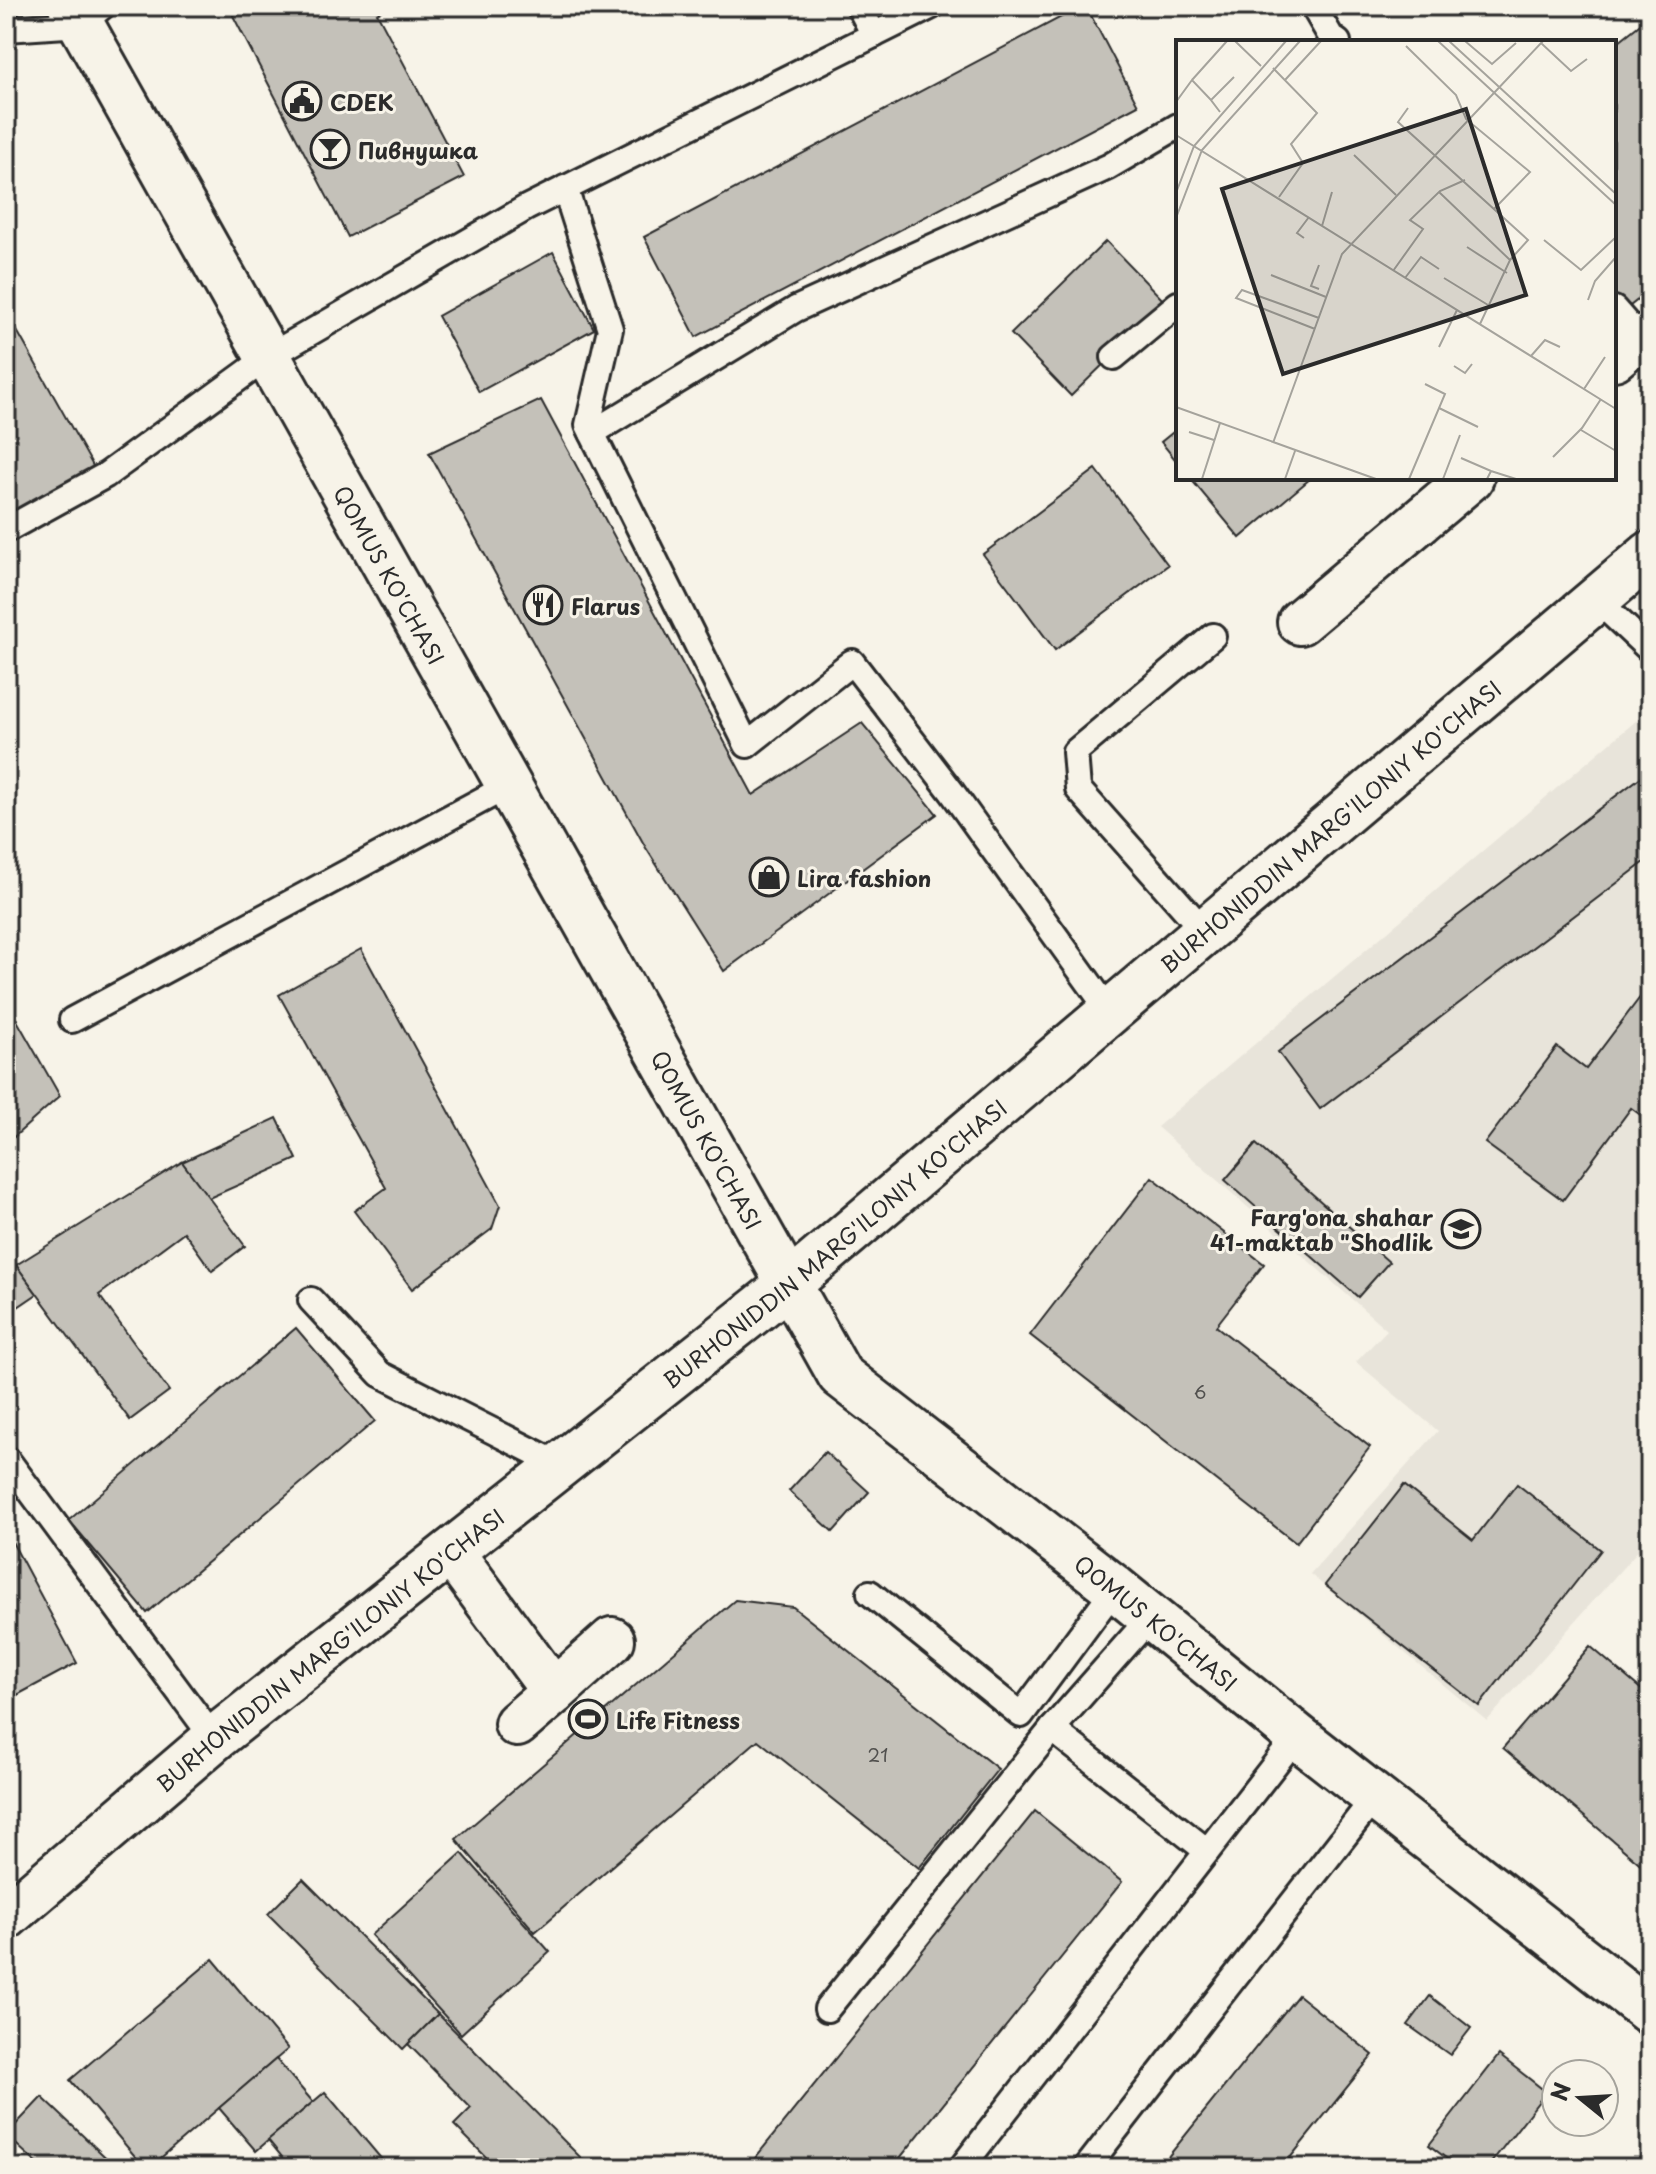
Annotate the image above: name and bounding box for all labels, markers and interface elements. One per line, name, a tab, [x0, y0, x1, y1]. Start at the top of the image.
inset map	[1176, 40, 1616, 480]
public building icon: CDEK	[281, 80, 323, 122]
place label: CDEK	[330, 85, 394, 118]
bar icon: Пивнушка	[309, 128, 351, 170]
place label: Пивнушка	[358, 133, 479, 166]
street label: QOMUS KO'CHASI	[327, 479, 454, 670]
restaurant icon: Flarus	[522, 584, 564, 626]
place label: Flarus	[571, 589, 640, 622]
street label: BURHONIDDIN MARG'ILONIY KO'CHASI	[1152, 671, 1508, 980]
shop icon: Lira fashion	[748, 856, 790, 898]
place label: Lira fashion	[797, 861, 931, 894]
street label: QOMUS KO'CHASI	[644, 1044, 771, 1235]
street label: BURHONIDDIN MARG'ILONIY KO'CHASI	[655, 1090, 1013, 1395]
place label: Farg'ona shahar 41-maktab "Shodlik	[1210, 1200, 1434, 1258]
school or university icon: Farg'ona shahar 41-maktab "Shodlik	[1440, 1208, 1482, 1250]
house number: 6	[1194, 1378, 1206, 1405]
street label: BURHONIDDIN MARG'ILONIY KO'CHASI	[148, 1499, 511, 1799]
street label: QOMUS KO'CHASI	[1068, 1546, 1245, 1698]
sports icon: Life Fitness	[567, 1698, 609, 1740]
place label: Life Fitness	[616, 1703, 740, 1736]
house number: 21	[868, 1741, 888, 1768]
north arrow	[1540, 2058, 1620, 2138]
text: N	[1541, 2078, 1578, 2105]

